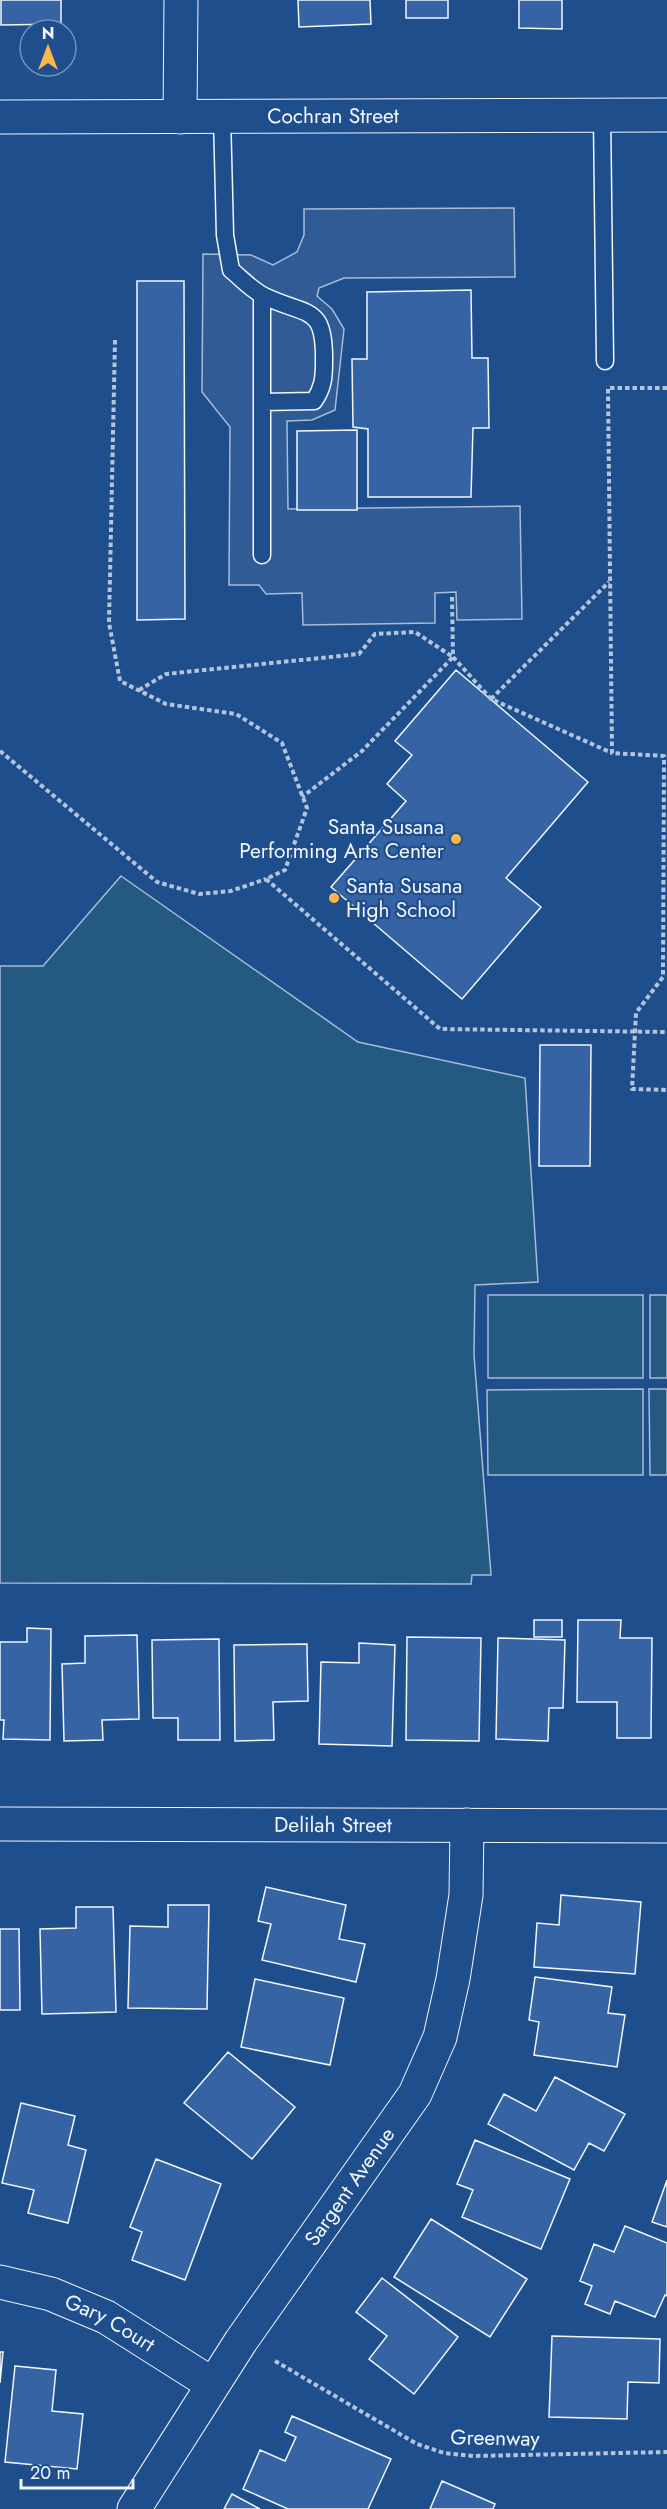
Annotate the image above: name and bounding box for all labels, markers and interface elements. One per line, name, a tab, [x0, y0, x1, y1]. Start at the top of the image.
north arrow	[18, 18, 78, 78]
text: N	[42, 22, 54, 45]
street label: Cochran Street	[267, 101, 399, 131]
place label: Santa Susana Performing Arts Center	[239, 812, 445, 866]
marker: Santa Susana Performing Arts Center	[449, 832, 463, 846]
place label: Santa Susana High School	[346, 871, 462, 925]
marker: Santa Susana High School	[327, 891, 341, 905]
street label: Delilah Street	[274, 1810, 392, 1840]
street label: Sargent Avenue	[297, 2121, 402, 2252]
street label: Gary Court	[60, 2286, 161, 2359]
street label: Greenway	[450, 2422, 541, 2454]
scale bar	[21, 2452, 134, 2490]
text: 20 m	[30, 2460, 70, 2486]

